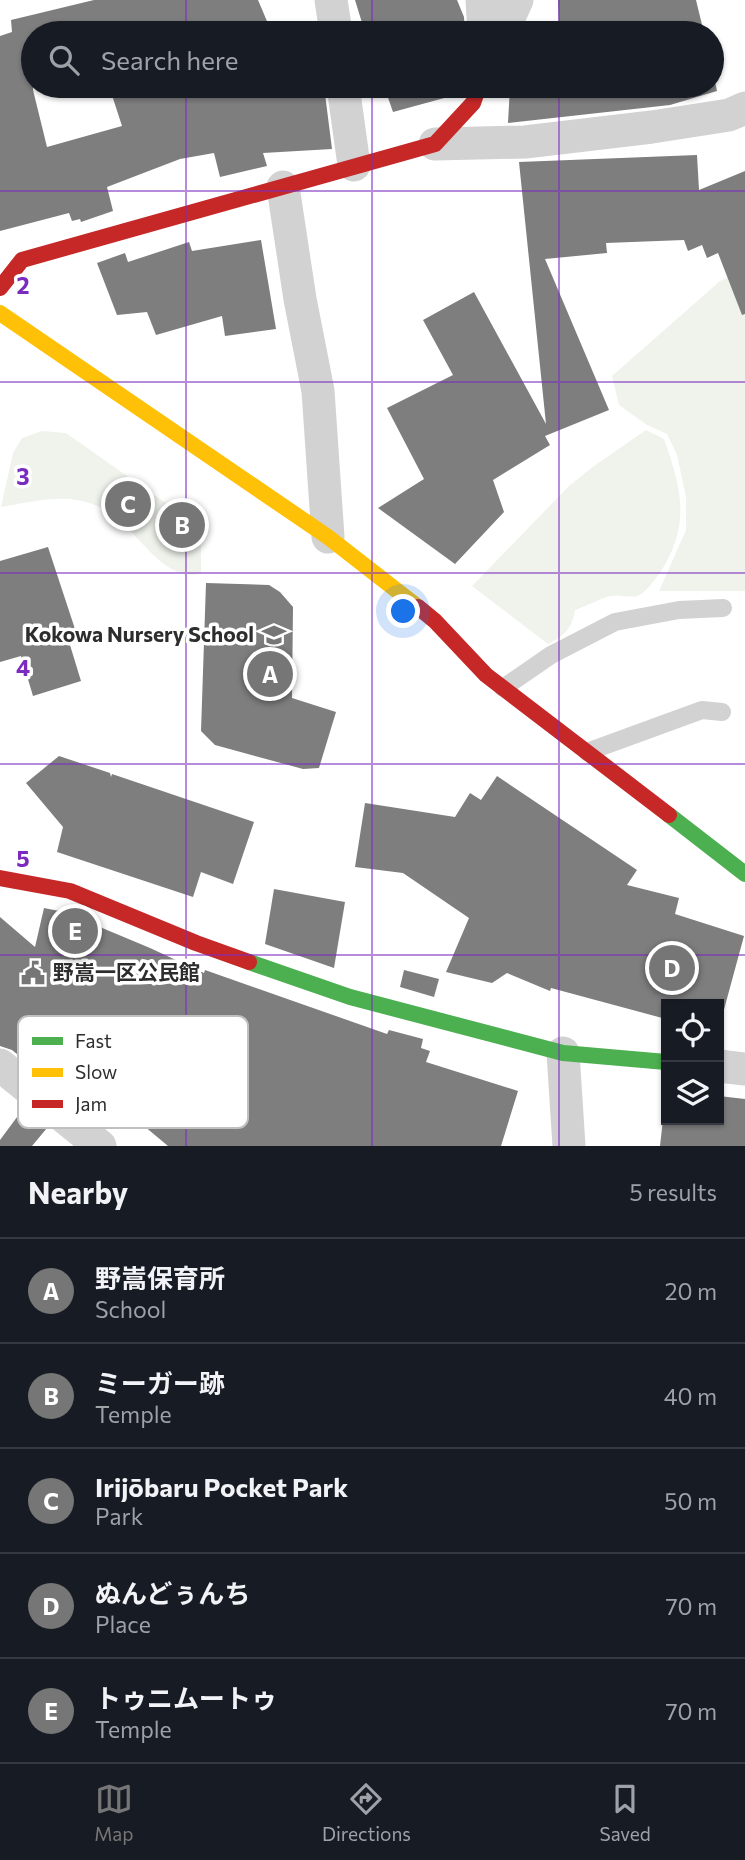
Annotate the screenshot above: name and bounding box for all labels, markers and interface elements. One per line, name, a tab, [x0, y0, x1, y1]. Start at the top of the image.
search box	[21, 21, 724, 98]
icon: search	[45, 41, 83, 79]
text: Search here	[101, 44, 239, 75]
text: 2	[16, 271, 30, 299]
text: 3	[16, 462, 30, 490]
pin: C	[105, 478, 151, 530]
pin: B	[159, 499, 205, 551]
your location	[386, 594, 420, 628]
place label: Kokowa Nursery School	[25, 621, 254, 646]
school or university icon: Kokowa Nursery School	[260, 621, 288, 649]
pin: A	[247, 648, 293, 700]
text: 4	[16, 653, 30, 681]
text: 5	[16, 844, 30, 872]
pin: E	[52, 905, 98, 957]
pin: D	[649, 942, 695, 994]
public building icon: 野嵩一区公民館	[19, 959, 47, 987]
place label: 野嵩一区公民館	[53, 959, 200, 984]
map controls	[661, 999, 724, 1125]
button: locate	[661, 999, 724, 1062]
legend	[18, 1016, 248, 1128]
text: Fast	[75, 1029, 112, 1052]
text: Slow	[75, 1060, 117, 1083]
button: layers	[661, 1062, 724, 1125]
text: Jam	[75, 1092, 107, 1115]
text: Nearby	[28, 1173, 128, 1210]
text: 5 results	[629, 1178, 717, 1206]
text: 野嵩保育所	[95, 1262, 225, 1293]
text: A	[43, 1277, 59, 1305]
text: 20 m	[665, 1277, 717, 1305]
text: School	[95, 1295, 166, 1323]
text: ミーガー跡	[95, 1367, 225, 1398]
text: B	[43, 1382, 59, 1410]
text: 40 m	[664, 1382, 717, 1410]
text: Temple	[95, 1400, 172, 1428]
text: Irijōbaru Pocket Park	[95, 1471, 348, 1502]
text: C	[43, 1487, 59, 1515]
text: 50 m	[664, 1487, 717, 1515]
text: Park	[95, 1502, 143, 1530]
text: ぬんどぅんち	[95, 1577, 250, 1608]
text: D	[43, 1592, 59, 1620]
text: 70 m	[665, 1592, 717, 1620]
text: Place	[95, 1610, 151, 1638]
text: トゥニムートゥ	[95, 1682, 277, 1713]
text: E	[44, 1697, 58, 1725]
text: 70 m	[665, 1697, 717, 1725]
text: Temple	[95, 1715, 172, 1743]
tab: Map	[94, 1780, 133, 1845]
tab: Directions	[322, 1780, 411, 1845]
tab: Saved	[599, 1780, 651, 1845]

